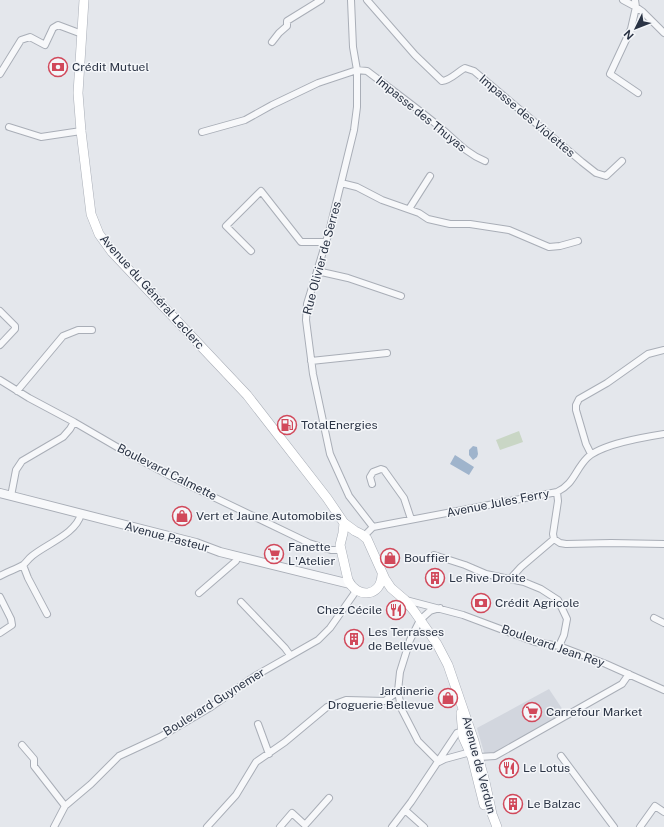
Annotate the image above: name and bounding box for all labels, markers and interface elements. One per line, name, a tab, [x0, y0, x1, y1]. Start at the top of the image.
north arrow	[616, 8, 656, 48]
text: N	[621, 28, 636, 42]
bank icon: Crédit Mutuel	[47, 56, 69, 78]
place label: Crédit Mutuel	[72, 60, 149, 74]
street label: Impasse des Violettes	[476, 72, 578, 160]
street label: Impasse des Thuyas	[373, 73, 469, 155]
street label: Rue Olivier de Serres	[300, 200, 344, 316]
street label: Avenue du Général Leclerc	[97, 232, 207, 352]
fuel station icon: TotalEnergies	[276, 414, 298, 436]
place label: TotalEnergies	[301, 418, 377, 432]
street label: Boulevard Calmette	[115, 441, 219, 503]
street label: Avenue Jules Ferry	[445, 486, 551, 520]
shop icon: Vert et Jaune Automobiles	[171, 505, 193, 527]
place label: Vert et Jaune Automobiles	[196, 509, 342, 523]
street label: Avenue Pasteur	[123, 519, 211, 555]
place label: Fanette L'Atelier	[288, 540, 335, 568]
supermarket icon: Fanette L'Atelier	[263, 543, 285, 565]
shop icon: Bouffier	[379, 547, 401, 569]
place label: Bouffier	[404, 551, 450, 565]
building icon: Le Rive Droite	[424, 567, 446, 589]
place label: Le Rive Droite	[449, 571, 526, 585]
bank icon: Crédit Agricole	[470, 592, 492, 614]
place label: Crédit Agricole	[495, 596, 580, 610]
restaurant icon: Chez Cécile	[385, 599, 407, 621]
place label: Chez Cécile	[317, 603, 382, 617]
street label: Boulevard Jean Rey	[500, 622, 607, 670]
place label: Les Terrasses de Bellevue	[368, 625, 444, 653]
building icon: Les Terrasses de Bellevue	[343, 628, 365, 650]
street label: Boulevard Guynemer	[161, 665, 268, 739]
place label: Jardinerie Droguerie Bellevue	[328, 684, 434, 712]
shop icon: Jardinerie Droguerie Bellevue	[437, 687, 459, 709]
supermarket icon: Carrefour Market	[521, 701, 543, 723]
place label: Carrefour Market	[546, 705, 643, 719]
street label: Avenue de Verdun	[459, 715, 499, 815]
restaurant icon: Le Lotus	[498, 757, 520, 779]
place label: Le Lotus	[523, 761, 570, 775]
building icon: Le Balzac	[502, 793, 524, 815]
place label: Le Balzac	[527, 797, 581, 811]

